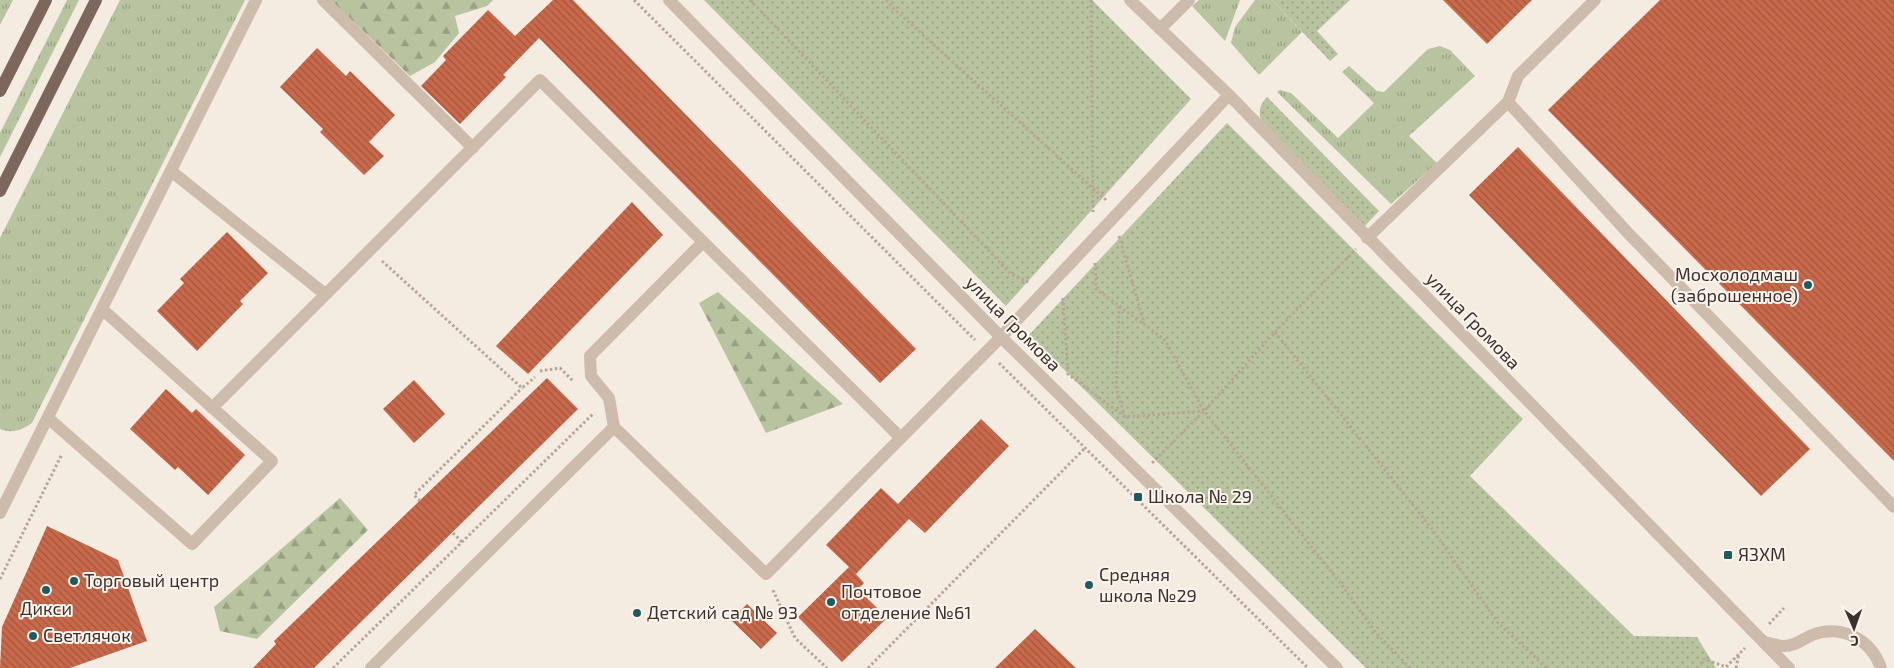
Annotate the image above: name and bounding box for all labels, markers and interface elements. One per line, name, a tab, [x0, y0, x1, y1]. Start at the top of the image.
place label: Мосхолодмаш (заброшенное)	[1671, 263, 1798, 306]
street label: улица Громова	[1422, 267, 1525, 373]
street label: улица Громова	[961, 271, 1066, 376]
marker: Мосхолодмаш (заброшенное)	[1802, 279, 1814, 291]
place label: Школа № 29	[1148, 485, 1252, 507]
marker: Школа № 29	[1132, 491, 1144, 503]
place label: ЯЗХМ	[1738, 543, 1786, 565]
marker: ЯЗХМ	[1722, 549, 1734, 561]
place label: Средняя школа №29	[1099, 563, 1197, 606]
place label: Торговый центр	[84, 569, 219, 591]
marker: Торговый центр	[68, 575, 80, 587]
marker: Средняя школа №29	[1083, 579, 1095, 591]
place label: Почтовое отделение №61	[841, 580, 971, 623]
marker: Дикси	[40, 584, 52, 596]
marker: Почтовое отделение №61	[825, 596, 837, 608]
place label: Дикси	[20, 597, 72, 619]
place label: Детский сад № 93	[647, 601, 798, 623]
north arrow	[1829, 603, 1879, 653]
marker: Детский сад № 93	[631, 607, 643, 619]
place label: Светлячок	[43, 624, 131, 646]
marker: Светлячок	[27, 630, 39, 642]
text: С	[1850, 633, 1859, 650]

